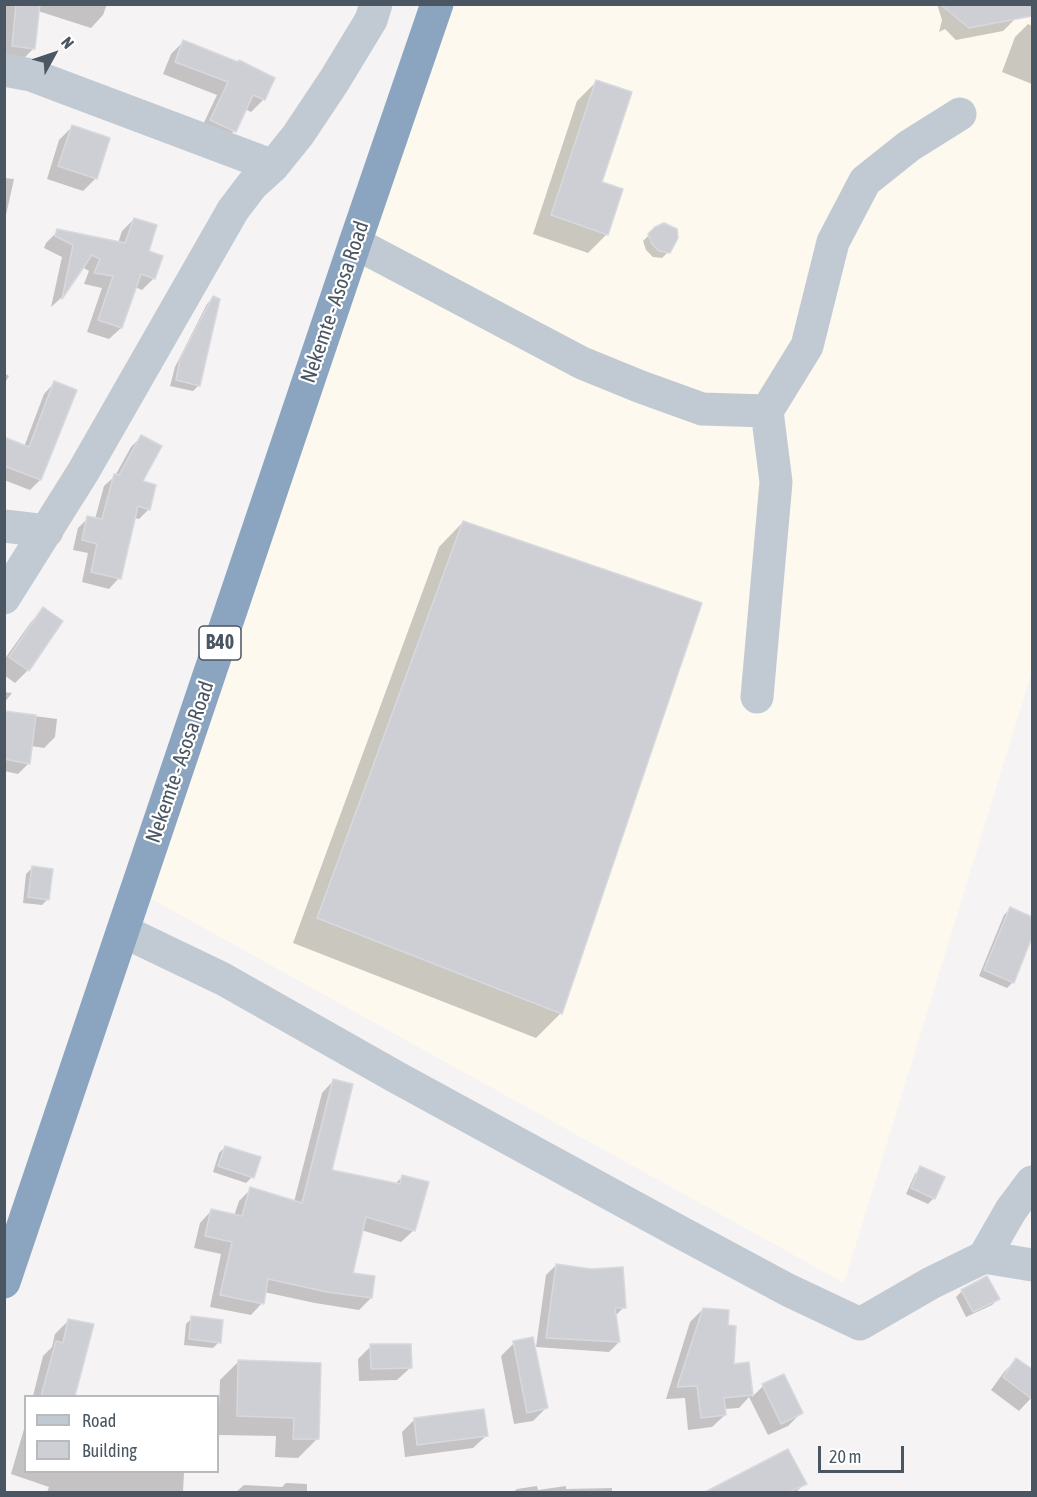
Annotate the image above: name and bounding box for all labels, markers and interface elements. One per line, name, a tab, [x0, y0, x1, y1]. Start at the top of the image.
north arrow	[24, 24, 84, 84]
text: N	[58, 33, 78, 52]
street label: Nekemte - Asosa Road	[295, 218, 375, 386]
road number: B40	[199, 626, 241, 660]
street label: Nekemte - Asosa Road	[140, 678, 220, 846]
legend	[24, 1395, 219, 1473]
text: Road	[82, 1410, 116, 1431]
scale bar	[821, 1434, 906, 1472]
text: Building	[82, 1440, 137, 1461]
text: 20 m	[829, 1446, 861, 1467]

